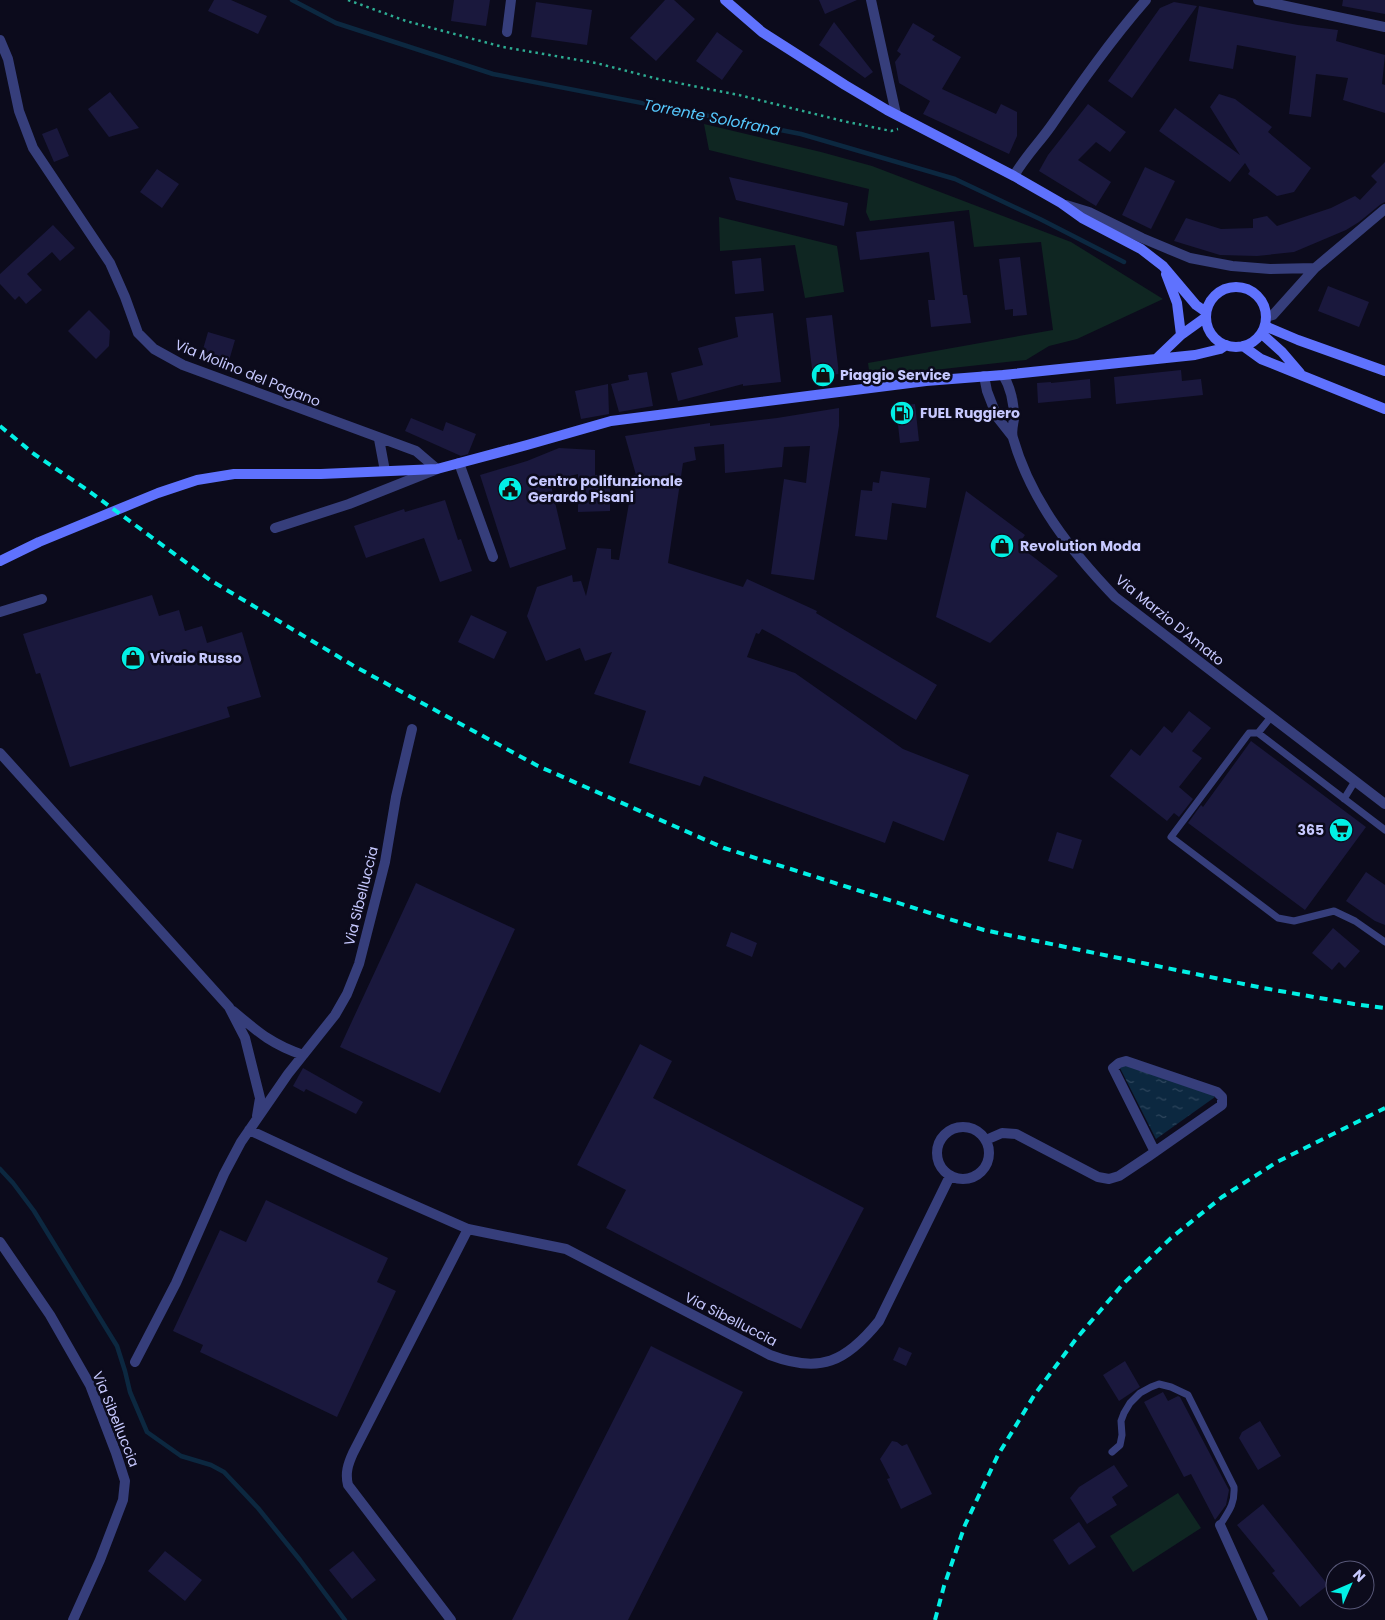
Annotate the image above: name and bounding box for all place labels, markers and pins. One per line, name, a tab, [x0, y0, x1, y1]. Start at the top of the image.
shop icon: Piaggio Service	[810, 362, 836, 388]
place label: Piaggio Service	[840, 365, 951, 385]
fuel station icon: FUEL Ruggiero	[889, 400, 915, 426]
place label: FUEL Ruggiero	[920, 403, 1020, 423]
place label: Centro polifunzionale Gerardo Pisani	[528, 471, 683, 507]
public building icon: Centro polifunzionale Gerardo Pisani	[497, 476, 523, 502]
shop icon: Revolution Moda	[989, 533, 1015, 559]
place label: Revolution Moda	[1020, 536, 1141, 556]
shop icon: Vivaio Russo	[120, 645, 146, 671]
place label: Vivaio Russo	[150, 648, 242, 668]
supermarket icon: 365	[1328, 817, 1354, 843]
place label: 365	[1298, 820, 1324, 840]

